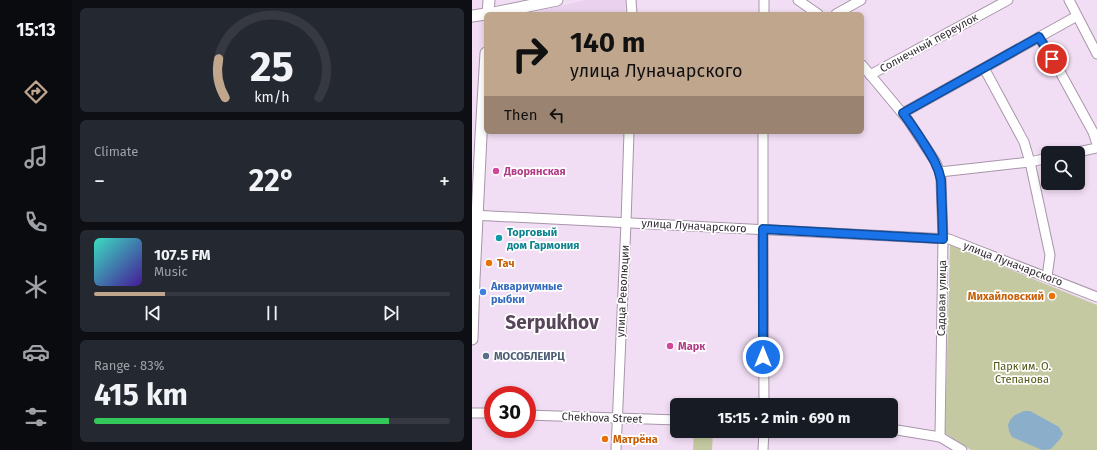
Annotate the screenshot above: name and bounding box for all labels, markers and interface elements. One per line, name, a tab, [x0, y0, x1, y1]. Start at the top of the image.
street label: Солнечный переулок	[878, 11, 981, 75]
text: 15:13	[16, 19, 56, 41]
text: 140 m	[570, 26, 646, 59]
icon: right	[504, 28, 556, 80]
text: 25	[250, 42, 294, 92]
pin	[1035, 42, 1069, 76]
icon: arrive	[1041, 48, 1063, 70]
text: улица Луначарского	[570, 60, 743, 82]
icon: directions	[22, 78, 50, 106]
text: km/h	[254, 89, 290, 106]
icon: left	[546, 104, 568, 126]
text: Then	[504, 106, 538, 124]
icon: music	[22, 143, 50, 171]
text: Climate	[94, 144, 138, 159]
map controls	[1041, 146, 1085, 190]
button: search	[1041, 146, 1085, 190]
text: 22°	[249, 163, 295, 199]
place label: Дворянская	[503, 165, 566, 178]
marker: Дворянская	[491, 166, 501, 176]
text: −	[94, 168, 105, 195]
text: +	[439, 168, 450, 195]
icon: phone	[22, 208, 50, 236]
street label: улица Луначарского	[641, 217, 747, 235]
place label: Торговый дом Гармония	[507, 226, 579, 252]
marker: Торговый дом Гармония	[494, 233, 504, 243]
street label: улица Луначарского	[961, 239, 1065, 289]
street label: улица Революции	[614, 244, 632, 338]
text: 107.5 FM	[154, 246, 211, 264]
place label: Тач	[497, 257, 514, 270]
marker: Тач	[484, 258, 494, 268]
street label: Садовая улица	[935, 260, 949, 336]
text: Music	[154, 264, 188, 279]
icon: climate	[22, 273, 50, 301]
place label: Аквариумные рыбки	[490, 280, 563, 306]
marker: Аквариумные рыбки	[478, 287, 488, 297]
place label: Михайловский	[968, 290, 1044, 303]
marker: Михайловский	[1047, 291, 1057, 301]
icon: previous	[142, 302, 164, 324]
icon: pause	[261, 302, 283, 324]
icon: next	[380, 302, 402, 324]
district label: Serpukhov	[505, 311, 599, 334]
position arrow	[742, 336, 784, 378]
icon: car	[22, 338, 50, 366]
place label: Марк	[678, 340, 706, 353]
marker: Марк	[665, 341, 675, 351]
place label: МОСОБЛЕИРЦ	[494, 350, 565, 363]
marker: МОСОБЛЕИРЦ	[481, 351, 491, 361]
text: Range · 83%	[94, 358, 164, 373]
park label: Парк им. О. Степанова	[993, 360, 1051, 386]
text: 415 km	[94, 377, 188, 413]
speed limit sign: 30	[484, 386, 536, 438]
icon: filters	[22, 403, 50, 431]
text: 15:15 · 2 min · 690 m	[717, 409, 851, 427]
street label: Chekhova Street	[561, 410, 643, 426]
place label: Матрёнa	[613, 433, 658, 446]
marker: Матрёнa	[600, 434, 610, 444]

